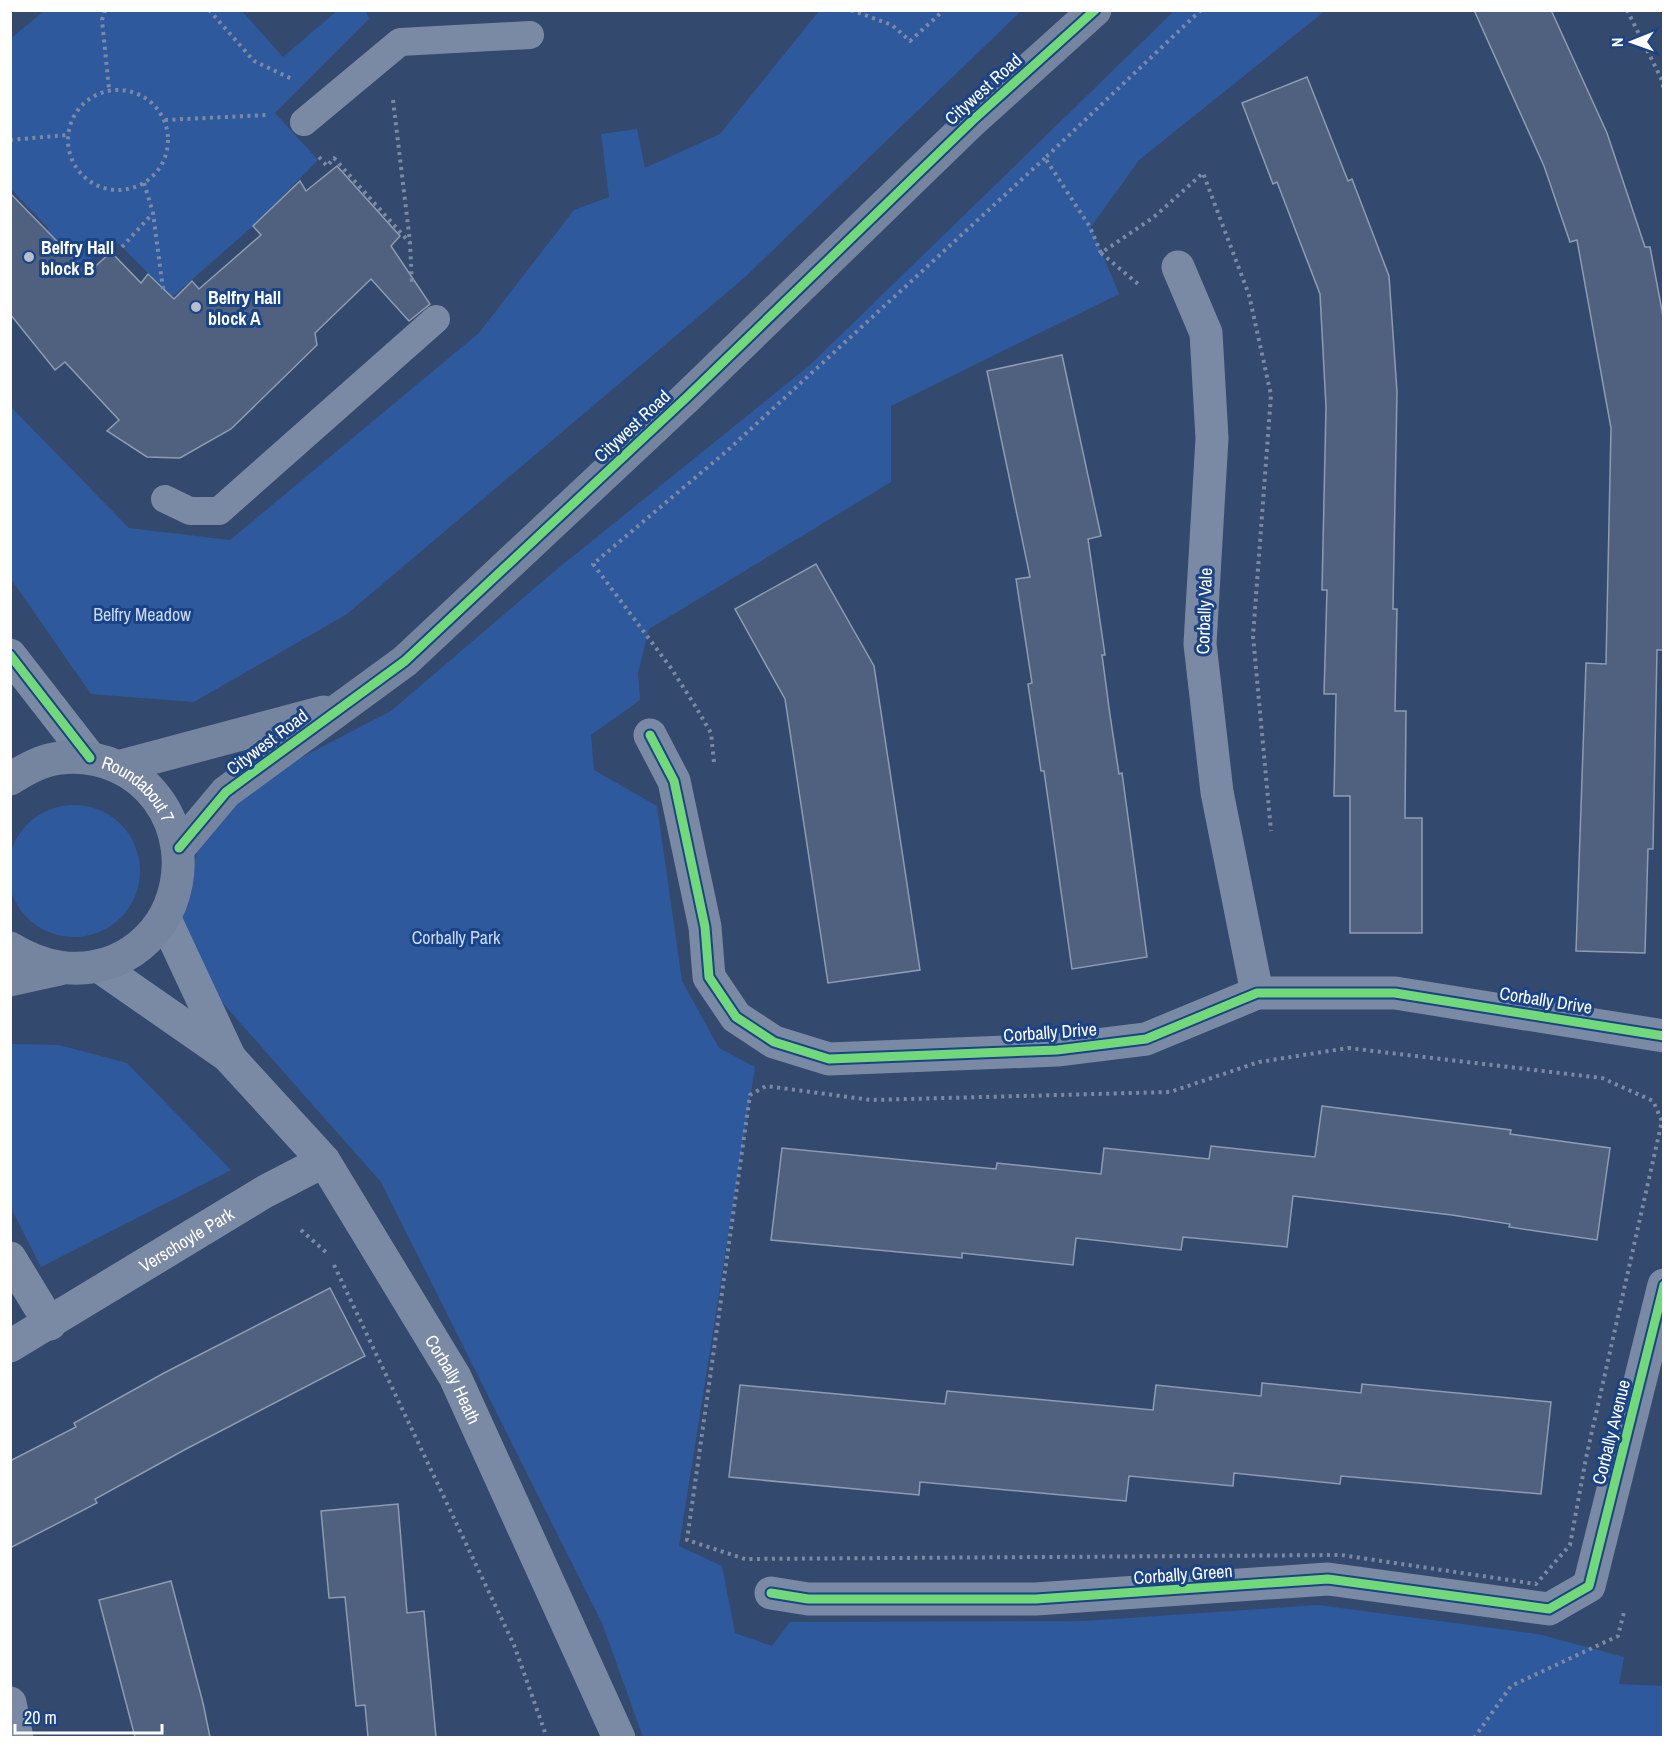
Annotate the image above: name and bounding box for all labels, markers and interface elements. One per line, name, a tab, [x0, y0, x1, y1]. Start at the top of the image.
north arrow	[1602, 12, 1662, 72]
text: N	[1606, 37, 1628, 47]
street label: Citywest Road	[939, 48, 1027, 130]
place label: Belfry Hall block B	[41, 235, 114, 281]
marker: Belfry Hall block B	[22, 250, 36, 264]
place label: Belfry Hall block A	[208, 285, 281, 331]
marker: Belfry Hall block A	[189, 300, 203, 314]
street label: Citywest Road	[588, 384, 676, 468]
street label: Corbally Vale	[1190, 567, 1218, 655]
park label: Belfry Meadow	[93, 602, 191, 627]
street label: Citywest Road	[221, 703, 313, 781]
street label: Roundabout 7	[99, 749, 181, 826]
park label: Corbally Park	[412, 925, 501, 950]
street label: Corbally Drive	[1498, 980, 1594, 1020]
street label: Corbally Drive	[1002, 1016, 1098, 1048]
street label: Verschoyle Park	[134, 1201, 239, 1278]
street label: Corbally Heath	[420, 1330, 487, 1428]
street label: Corbally Avenue	[1586, 1377, 1636, 1487]
street label: Corbally Green	[1133, 1558, 1233, 1590]
scale bar	[15, 1697, 162, 1735]
text: 20 m	[24, 1705, 57, 1730]

